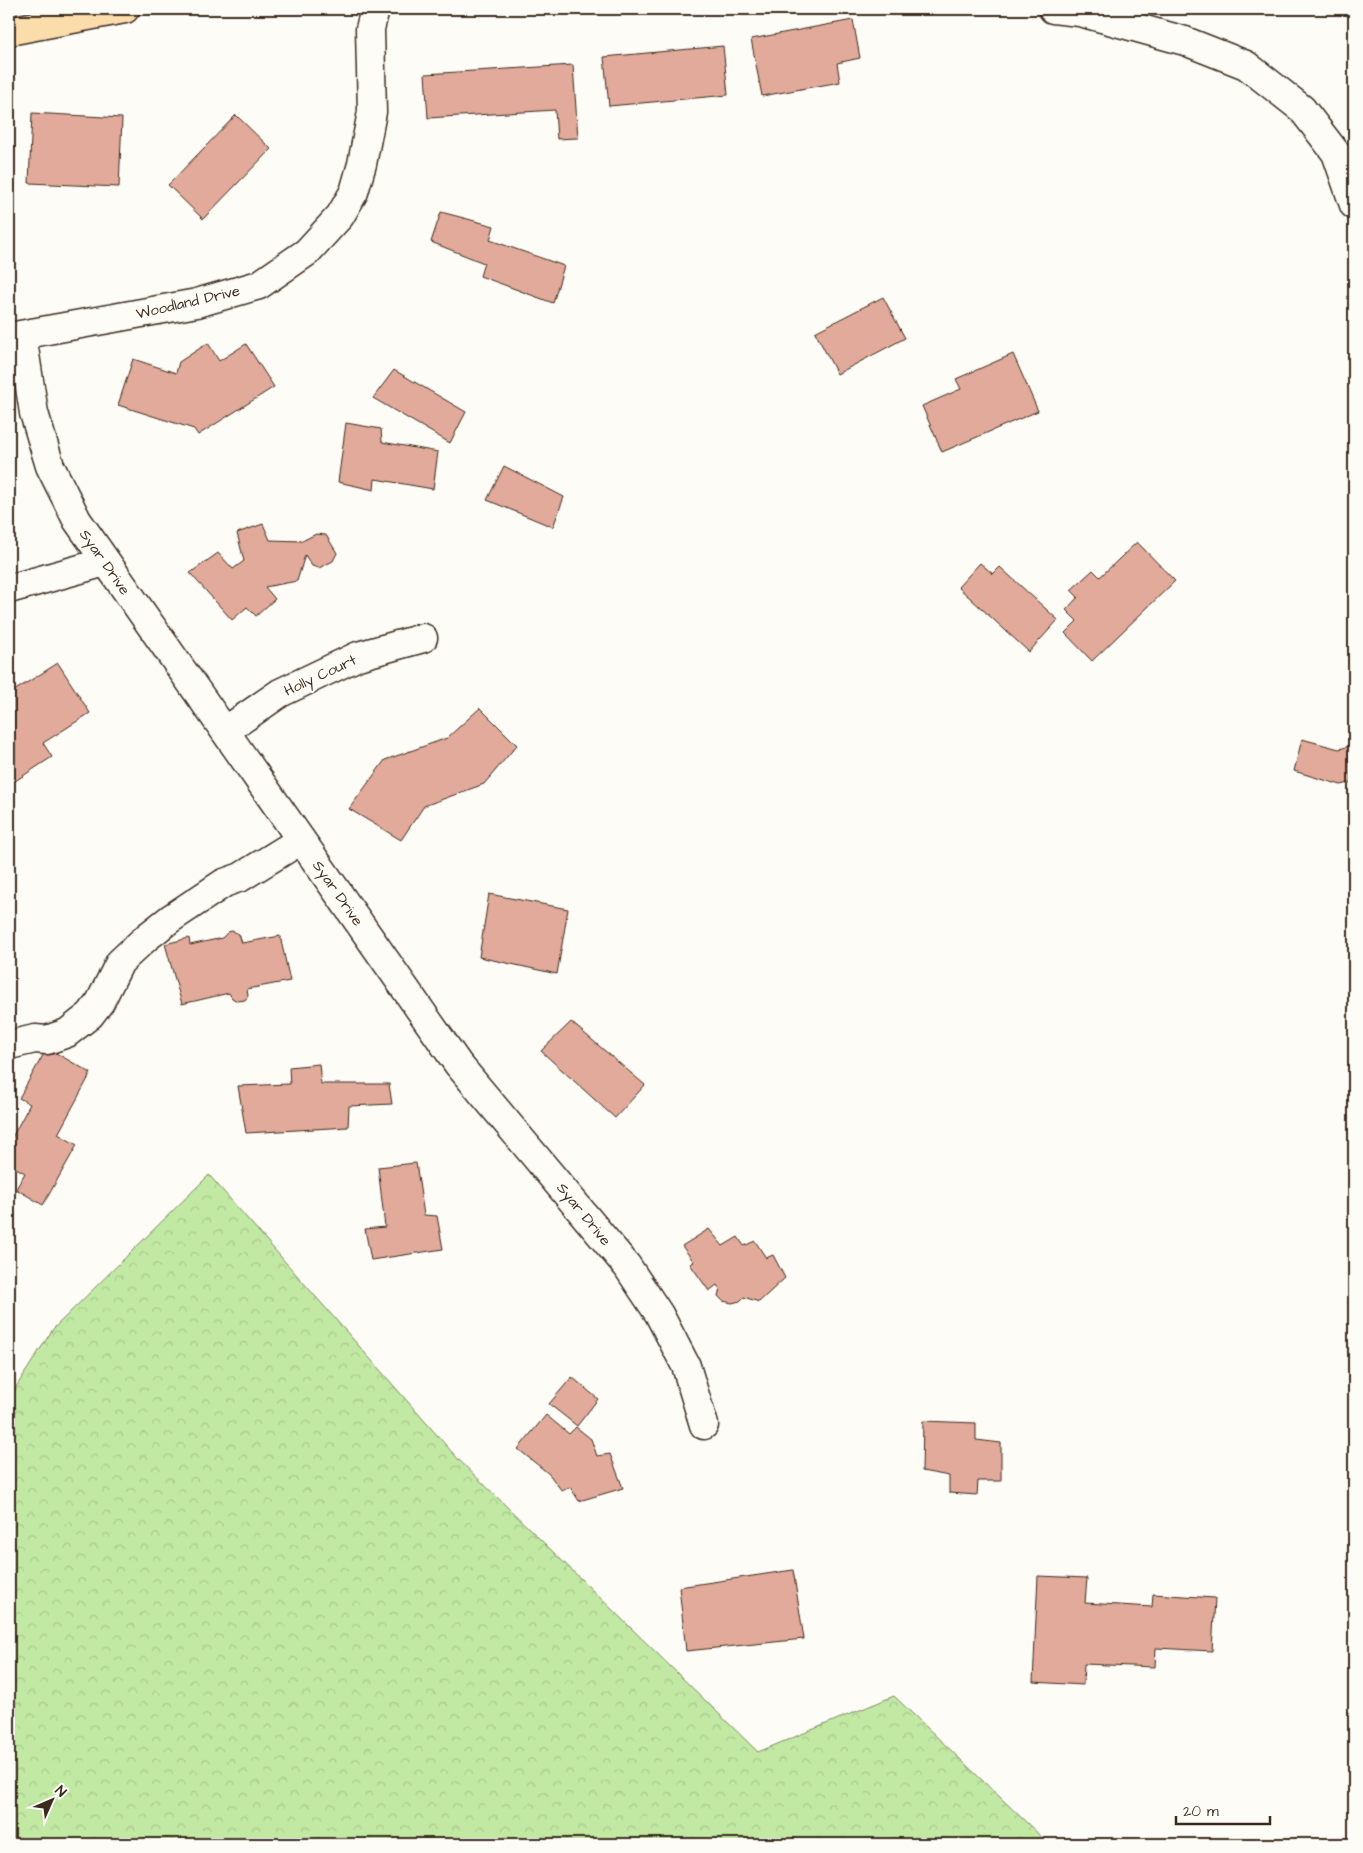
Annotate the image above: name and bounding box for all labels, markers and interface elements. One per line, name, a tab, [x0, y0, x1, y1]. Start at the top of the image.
street label: Woodland Drive	[134, 280, 242, 325]
street label: Syar Drive	[73, 525, 135, 600]
street label: Holly Court	[281, 650, 360, 702]
street label: Syar Drive	[306, 856, 368, 931]
street label: Syar Drive	[551, 1178, 616, 1251]
north arrow	[28, 1776, 78, 1826]
text: N	[50, 1781, 71, 1802]
scale bar	[1176, 1793, 1269, 1825]
text: 20 m	[1183, 1801, 1219, 1822]

